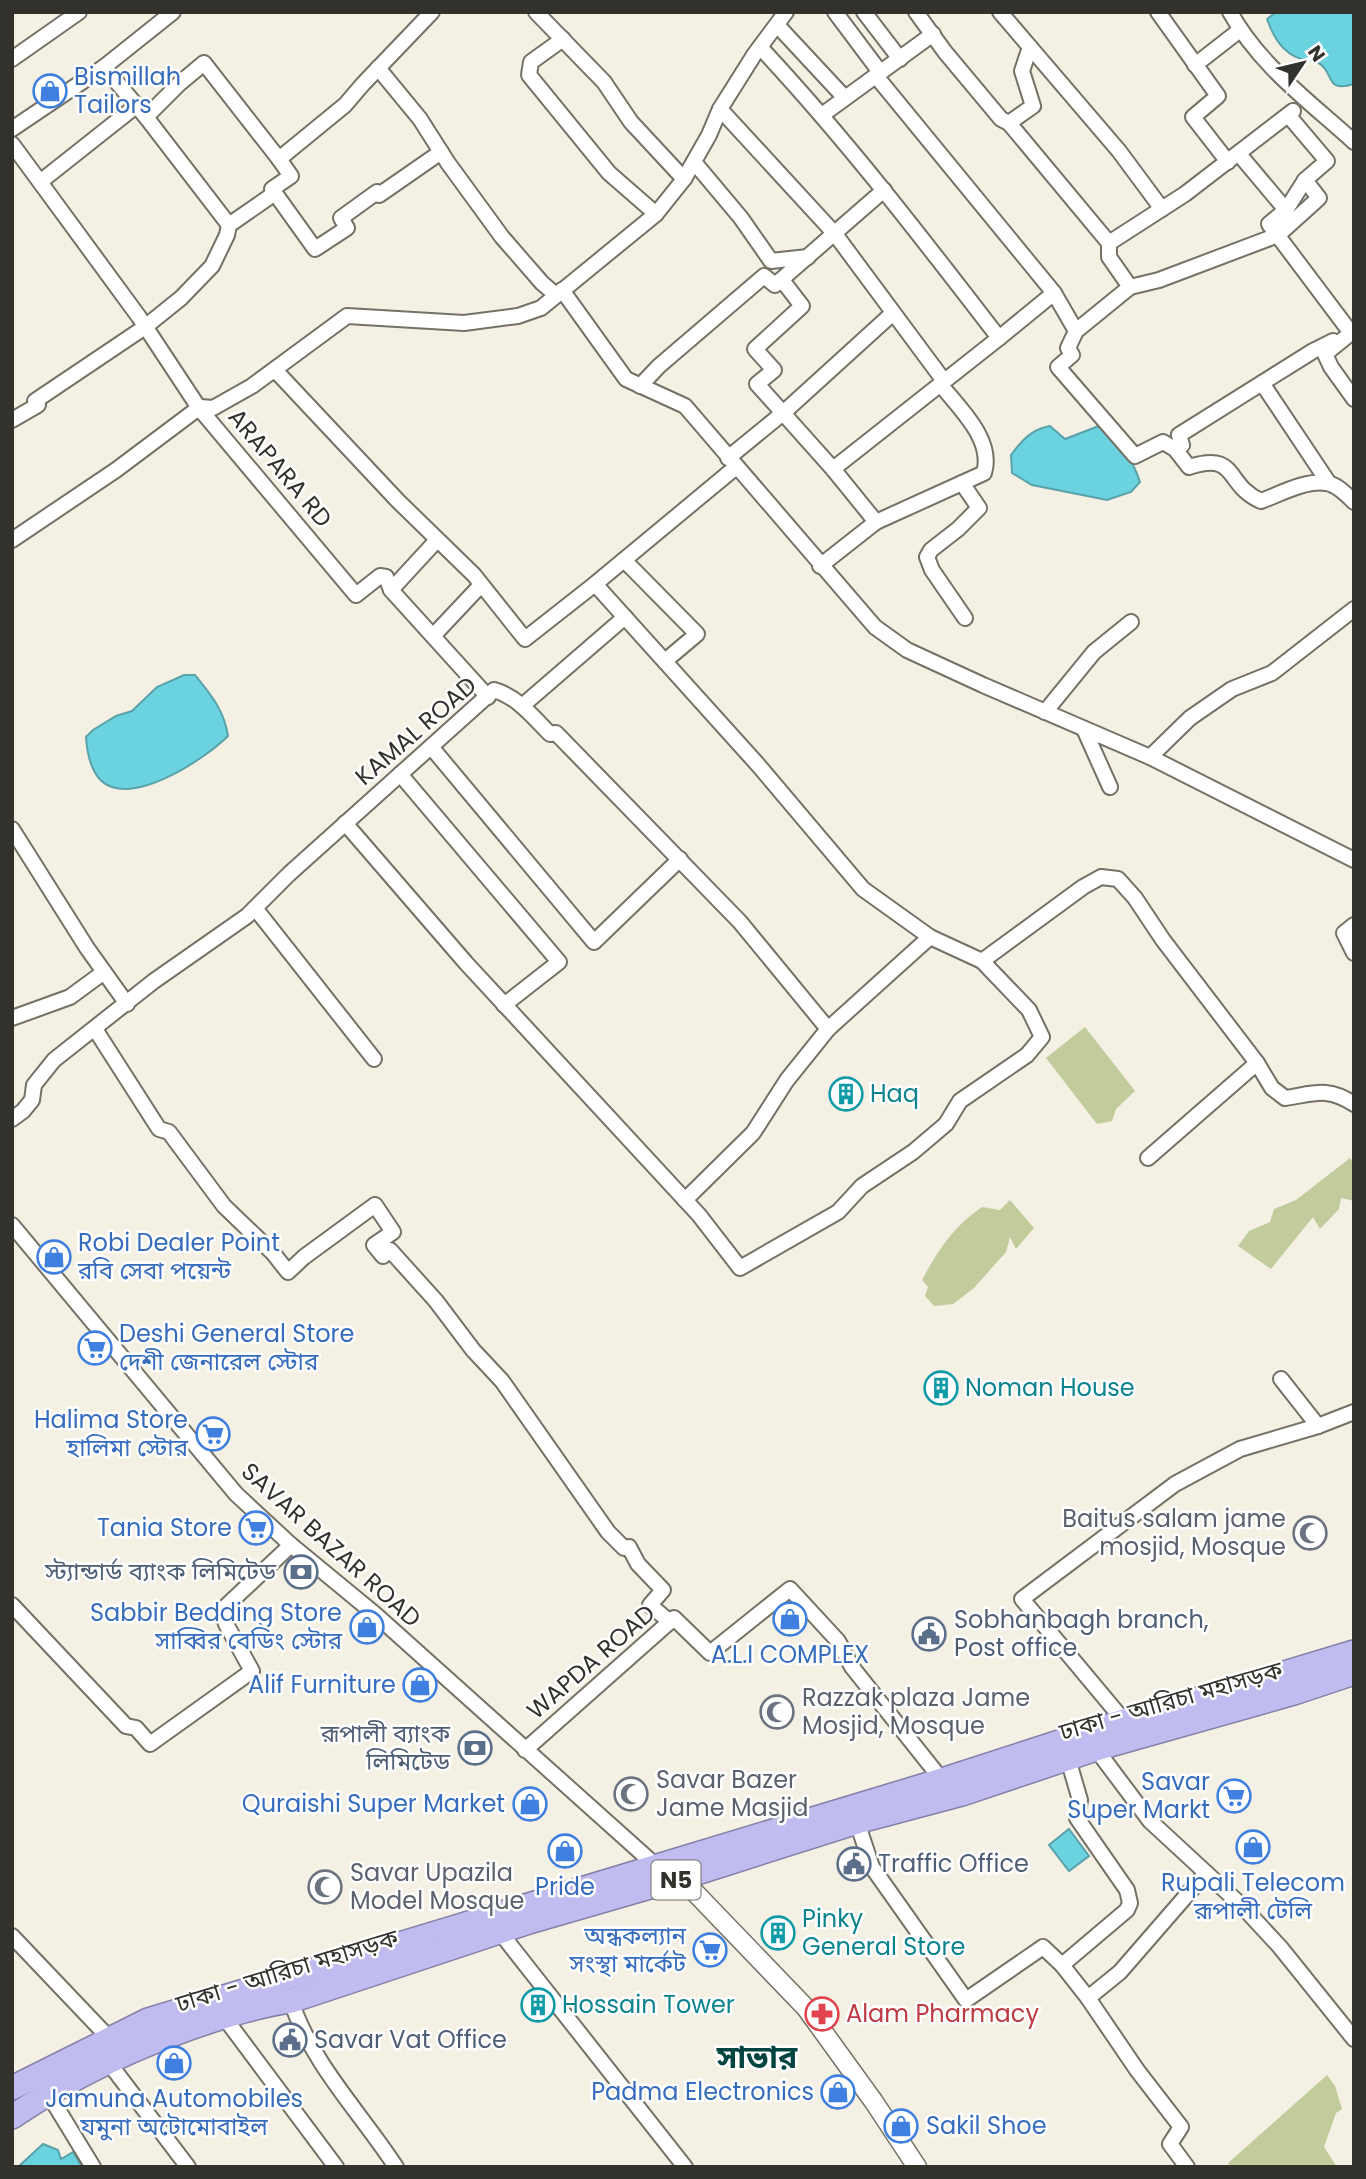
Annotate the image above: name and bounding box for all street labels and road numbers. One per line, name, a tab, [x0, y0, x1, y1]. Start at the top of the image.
street label: ARAPARA RD	[221, 401, 340, 534]
street label: KAMAL ROAD	[348, 669, 483, 793]
street label: SAVAR BAZAR ROAD	[234, 1455, 428, 1634]
street label: WAPDA ROAD	[520, 1597, 662, 1726]
street label: ঢাকা - আরিচা মহাসড়ক	[1054, 1653, 1287, 1748]
road number: N5	[652, 1860, 700, 1899]
street label: ঢাকা - আরিচা মহাসড়ক	[171, 1921, 403, 2020]

